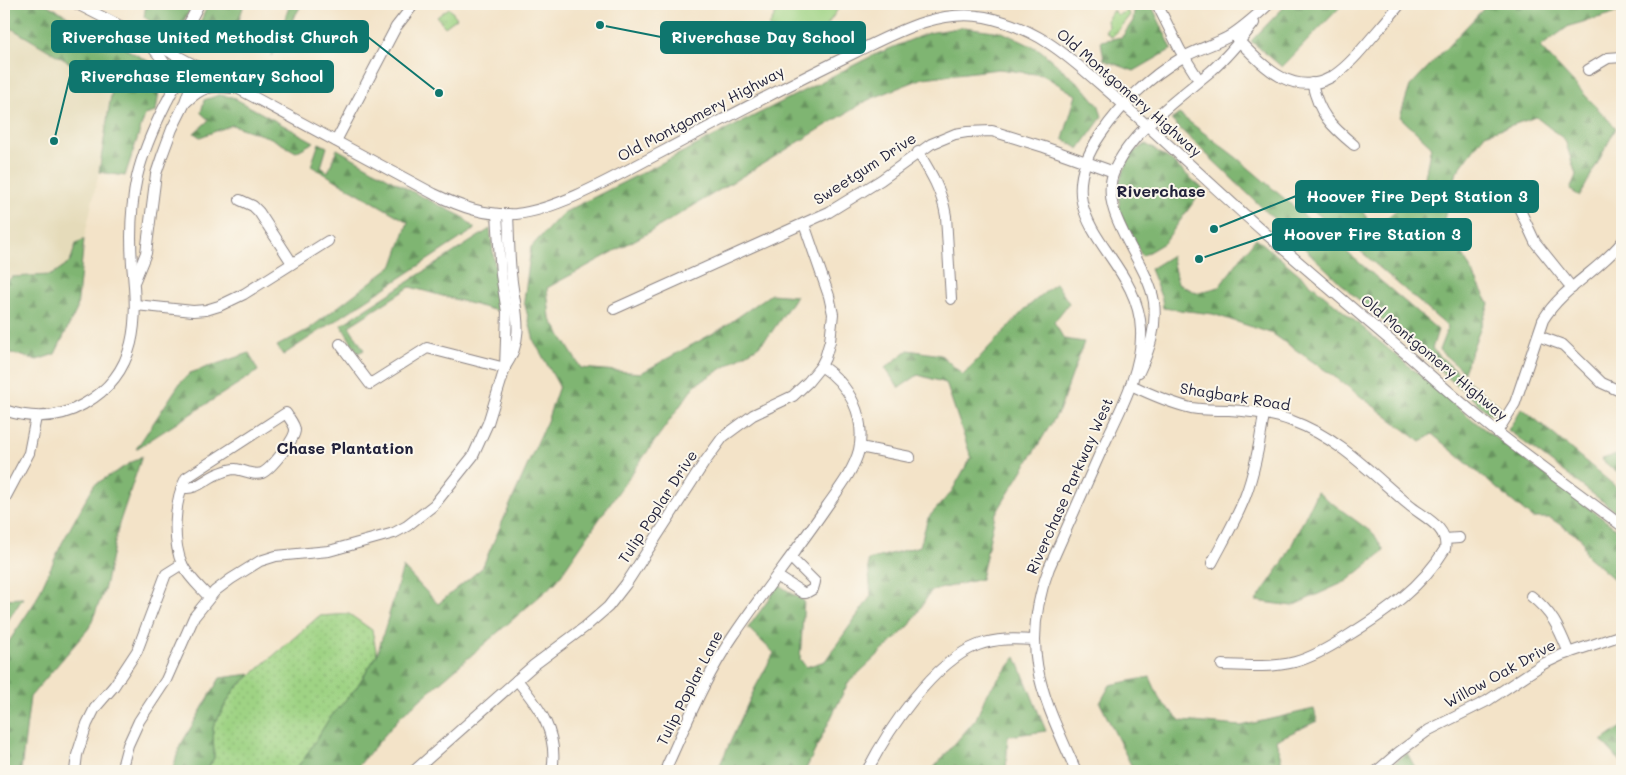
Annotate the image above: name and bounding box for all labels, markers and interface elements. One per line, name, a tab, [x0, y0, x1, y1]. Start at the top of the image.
callout: Riverchase United Methodist Church	[52, 21, 368, 52]
callout: Riverchase Day School	[661, 22, 865, 53]
street label: Old Montgomery Highway	[1053, 24, 1207, 161]
text: Riverchase United Methodist Church	[62, 26, 358, 47]
text: Riverchase Day School	[671, 26, 855, 47]
callout: Riverchase Elementary School	[70, 61, 333, 92]
street label: Old Montgomery Highway	[614, 61, 787, 166]
text: Riverchase Elementary School	[81, 65, 323, 86]
street label: Sweetgum Drive	[809, 127, 920, 209]
district label: Riverchase	[1116, 180, 1206, 201]
callout: Hoover Fire Dept Station 3	[1296, 181, 1538, 212]
text: Hoover Fire Dept Station 3	[1306, 185, 1528, 206]
callout: Hoover Fire Station 3	[1273, 219, 1471, 250]
text: Hoover Fire Station 3	[1283, 223, 1461, 244]
street label: Old Montgomery Highway	[1357, 290, 1512, 425]
street label: Shagbark Road	[1179, 377, 1292, 415]
street label: Riverchase Parkway West	[1021, 394, 1117, 577]
district label: Chase Plantation	[277, 437, 413, 458]
street label: Tulip Poplar Drive	[613, 446, 701, 567]
street label: Tulip Poplar Lane	[651, 627, 727, 748]
street label: Willow Oak Drive	[1440, 634, 1559, 712]

